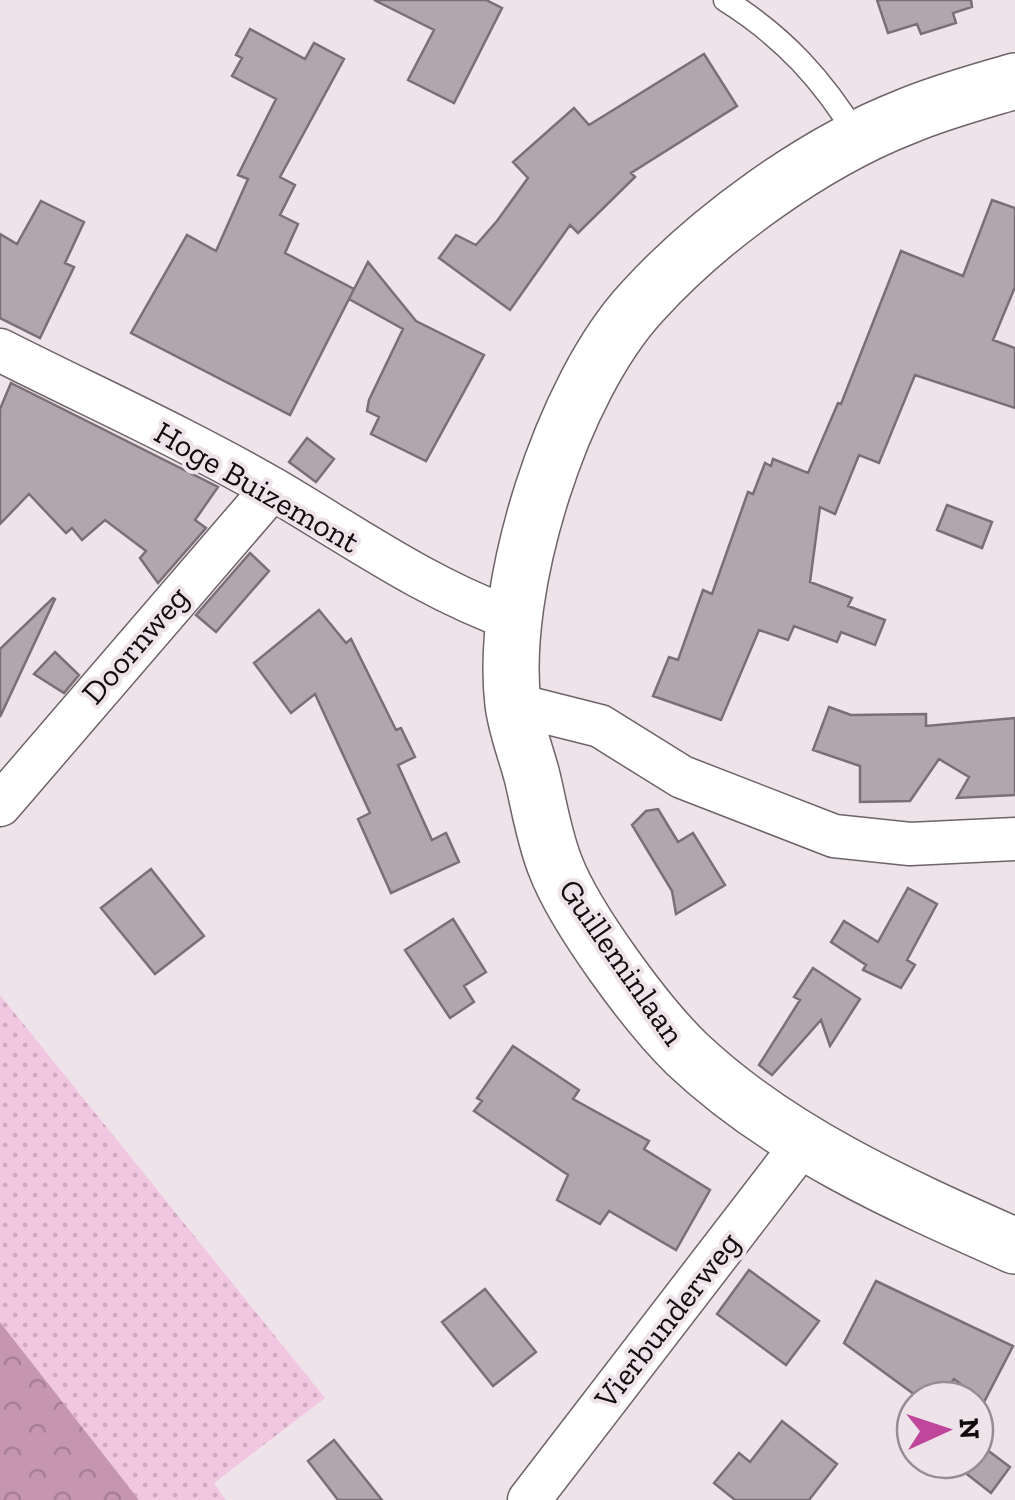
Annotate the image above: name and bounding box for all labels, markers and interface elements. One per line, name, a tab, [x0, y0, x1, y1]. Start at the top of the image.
street label: Hoge Buizemont	[148, 413, 366, 561]
street label: Doornweg	[74, 578, 196, 712]
street label: Guilleminlaan	[551, 872, 694, 1053]
street label: Vierbunderweg	[586, 1224, 748, 1417]
north arrow	[895, 1380, 995, 1480]
text: N	[952, 1417, 987, 1440]

